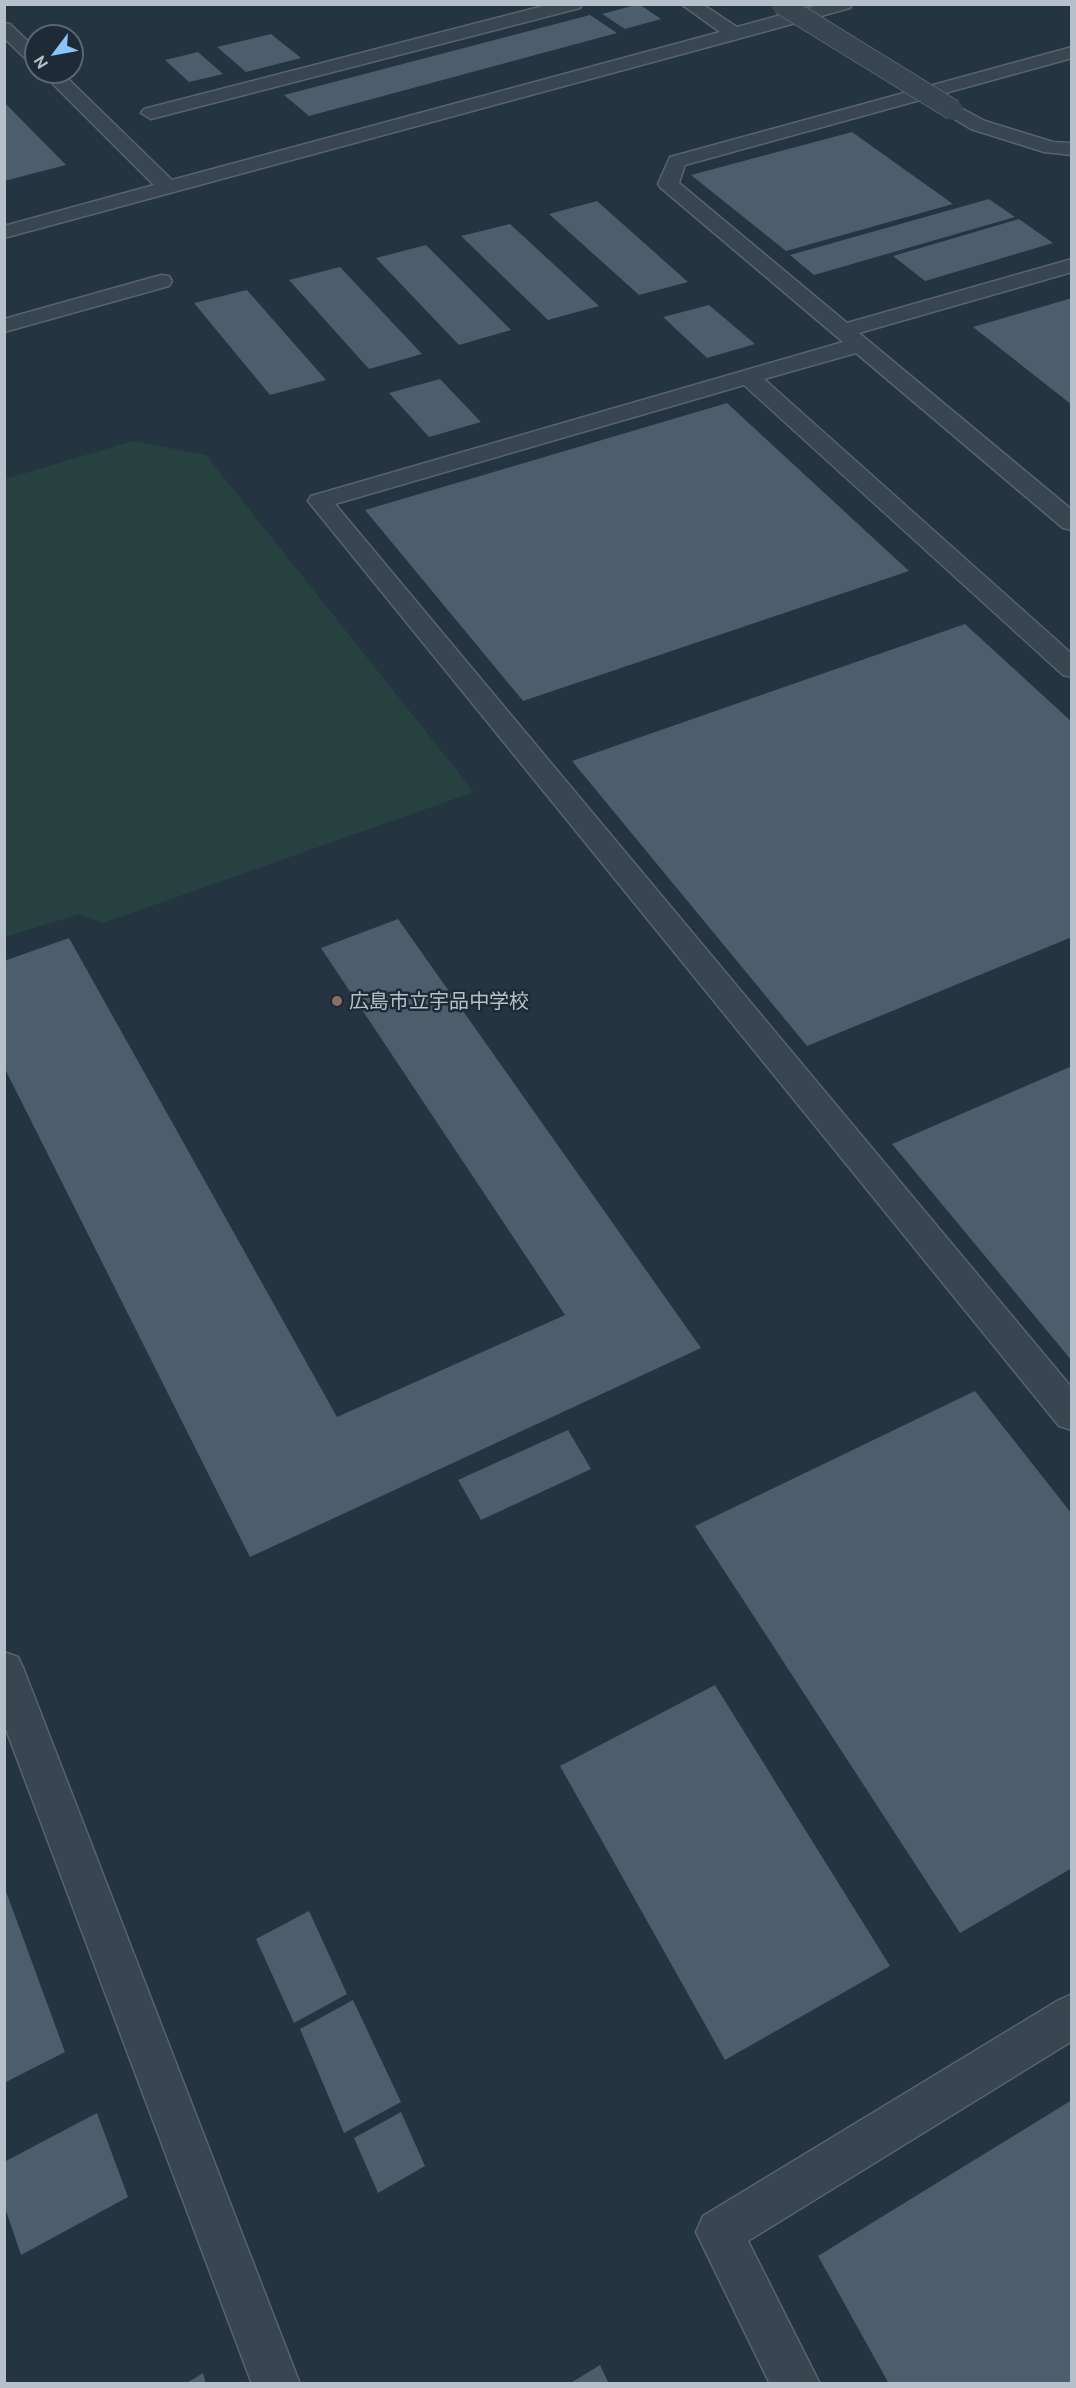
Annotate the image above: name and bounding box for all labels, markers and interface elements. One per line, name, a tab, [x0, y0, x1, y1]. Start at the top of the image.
north arrow	[24, 24, 84, 84]
text: N	[30, 53, 51, 72]
place label: 広島市立宇品中学校	[349, 989, 529, 1013]
marker: 広島市立宇品中学校	[330, 994, 344, 1008]

